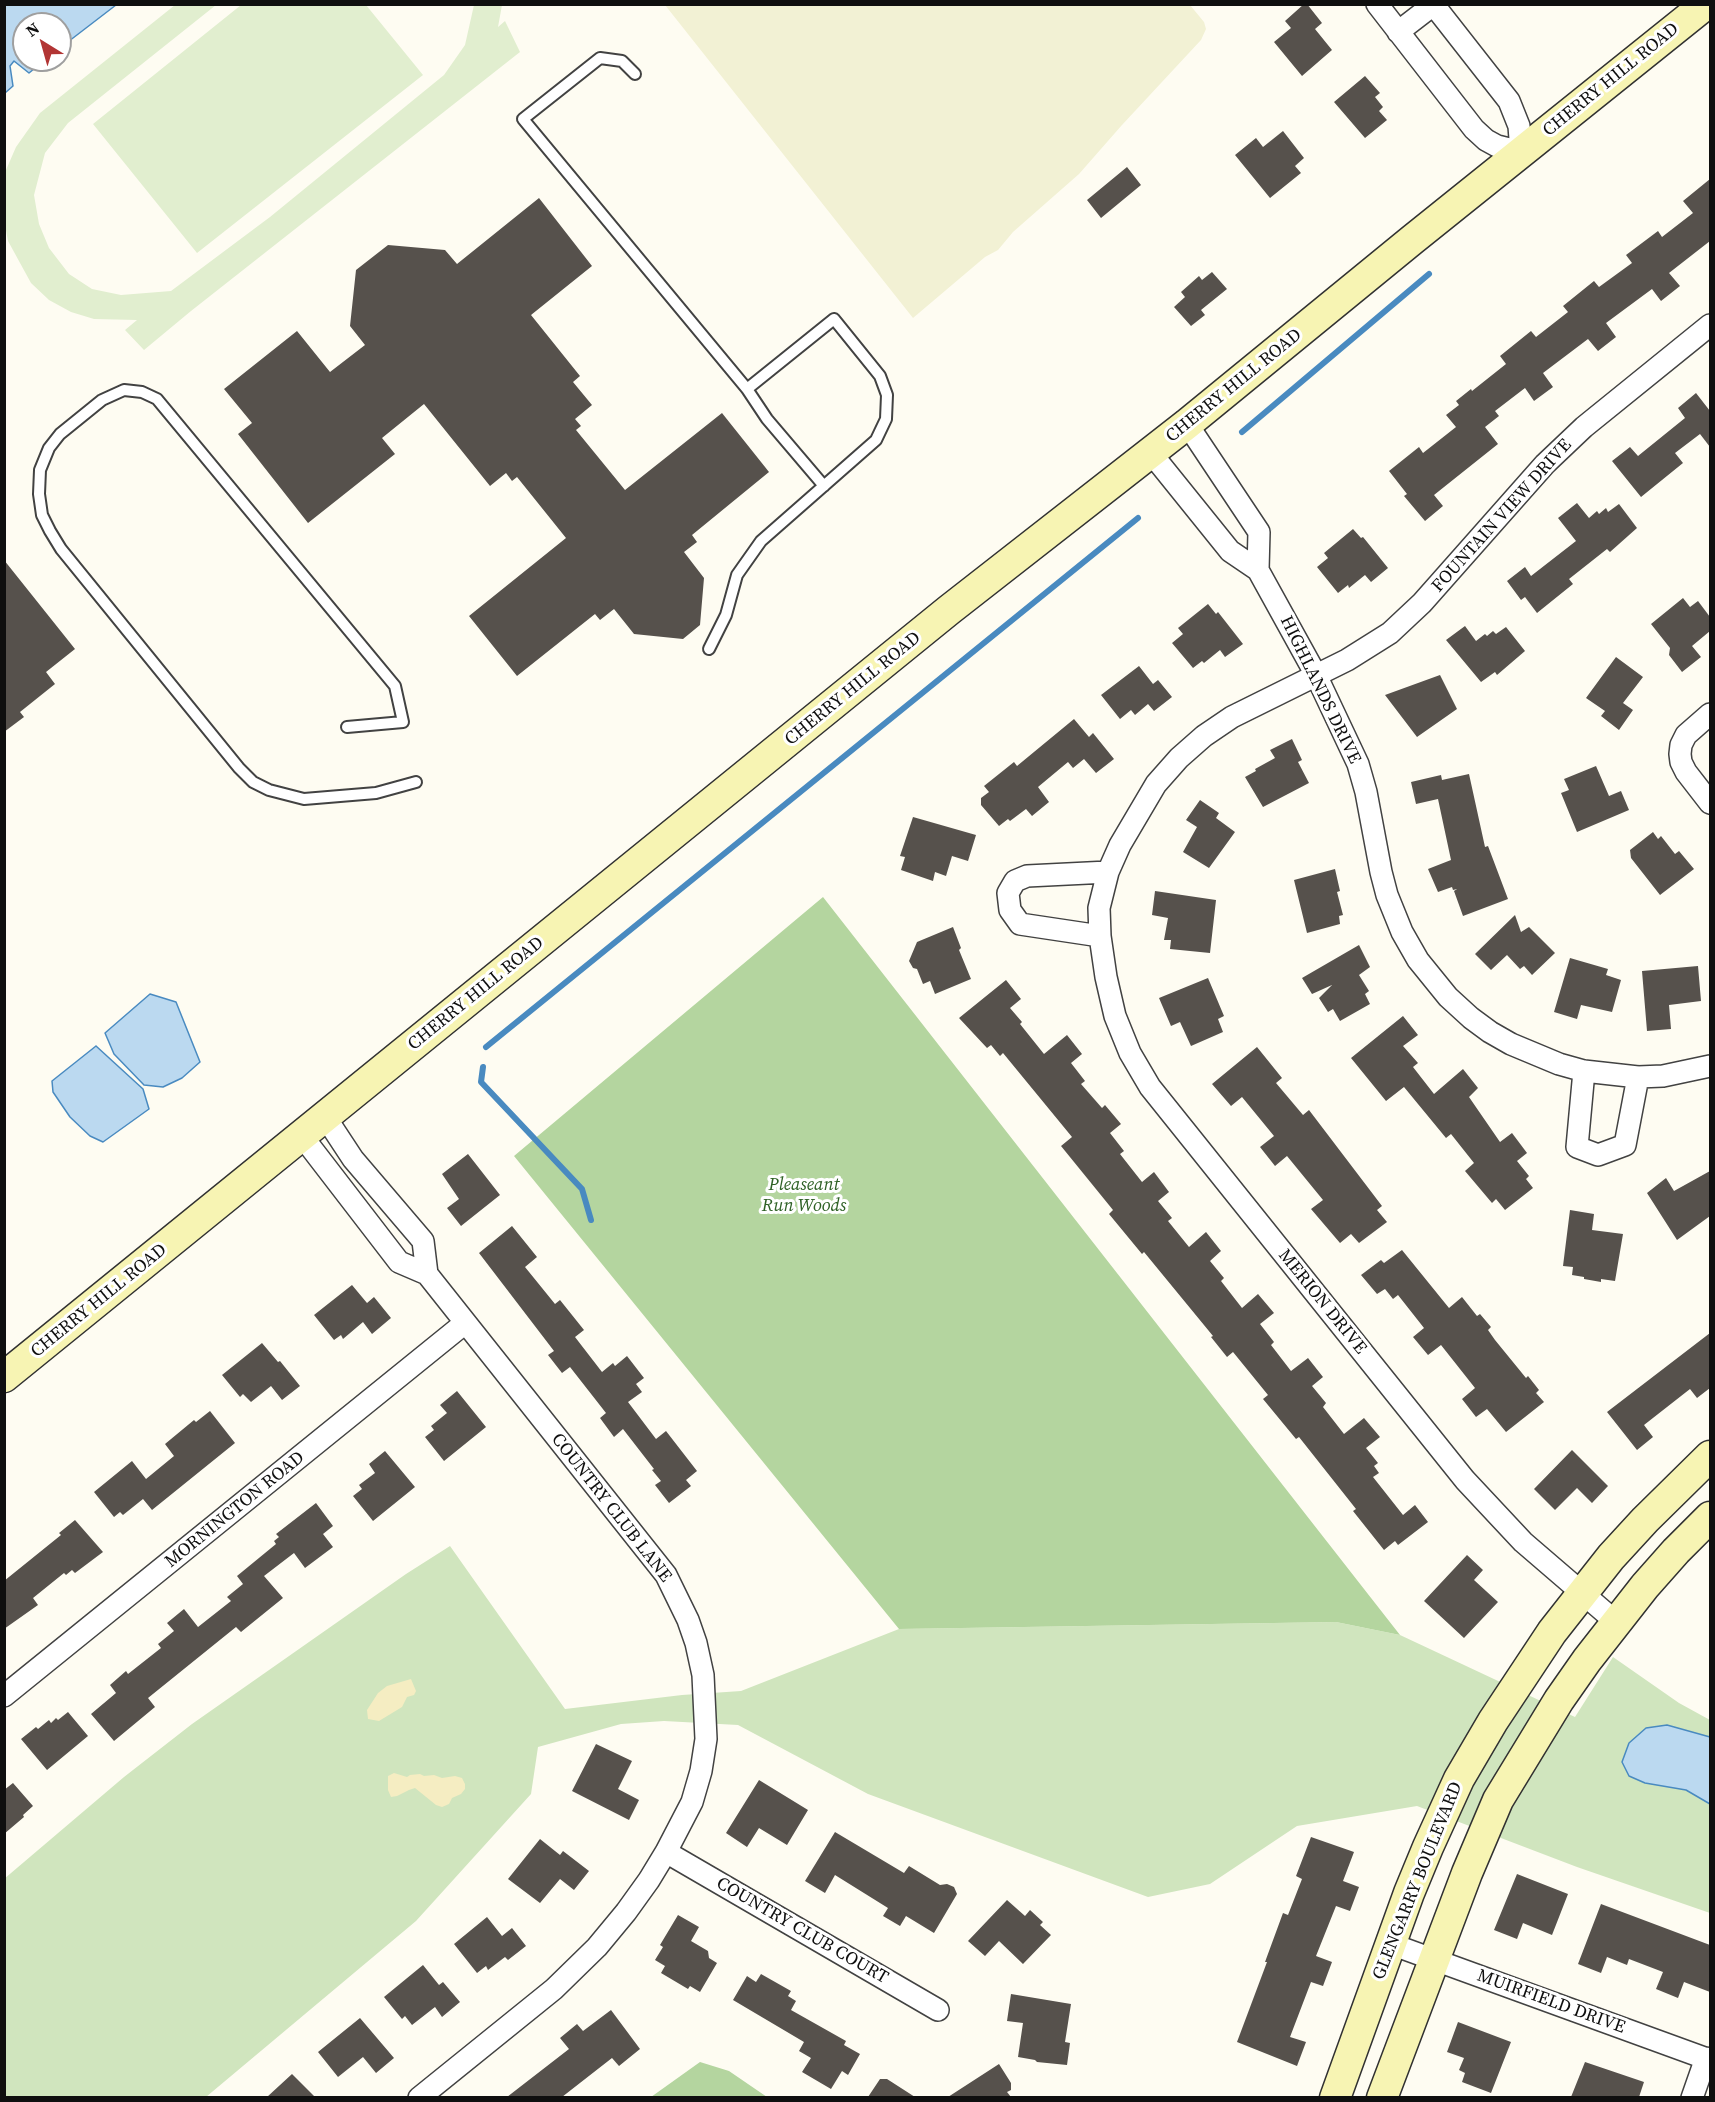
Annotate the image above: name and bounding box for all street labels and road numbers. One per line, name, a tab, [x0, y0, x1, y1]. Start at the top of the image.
street label: CHERRY HILL ROAD	[1539, 19, 1683, 141]
street label: CHERRY HILL ROAD	[1162, 325, 1306, 447]
street label: FOUNTAIN VIEW DRIVE	[1427, 435, 1577, 597]
street label: HIGHLANDS DRIVE	[1275, 612, 1365, 768]
street label: CHERRY HILL ROAD	[781, 628, 925, 750]
street label: CHERRY HILL ROAD	[404, 933, 548, 1055]
street label: CHERRY HILL ROAD	[27, 1240, 171, 1362]
street label: MERION DRIVE	[1273, 1245, 1371, 1359]
street label: COUNTRY CLUB LANE	[546, 1429, 676, 1587]
street label: MORNINGTON ROAD	[161, 1447, 309, 1573]
street label: GLENGARRY BOULEVARD	[1368, 1779, 1468, 1983]
street label: COUNTRY CLUB COURT	[712, 1873, 892, 1989]
street label: MUIRFIELD DRIVE	[1474, 1965, 1628, 2039]

